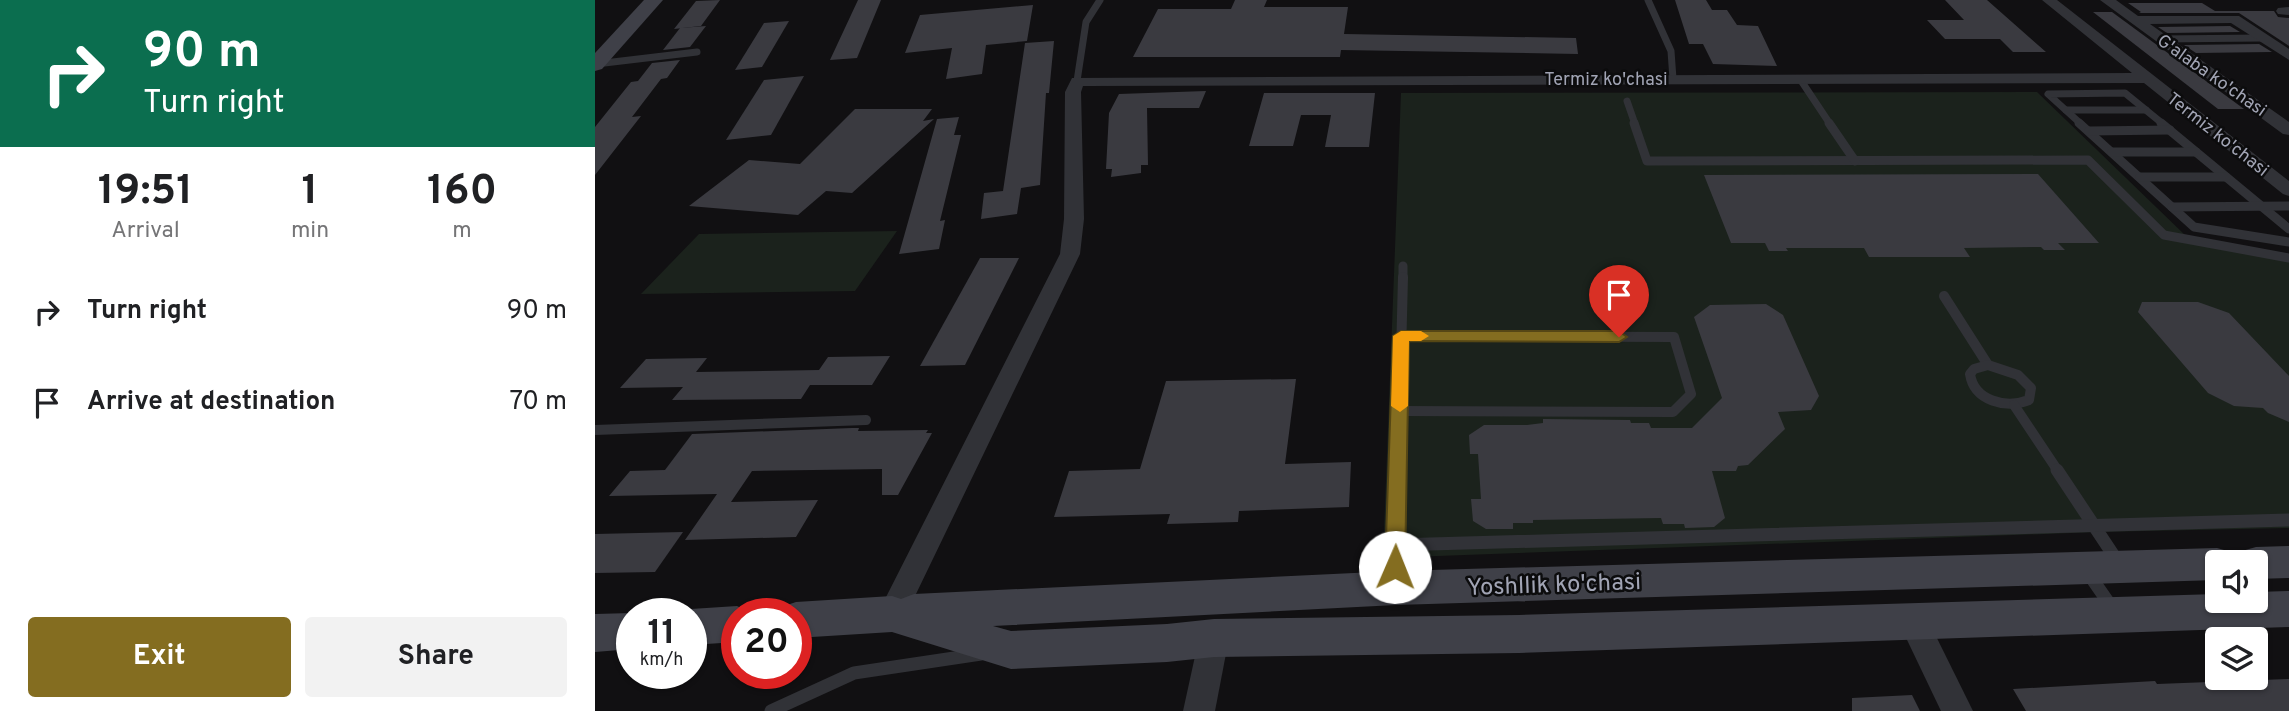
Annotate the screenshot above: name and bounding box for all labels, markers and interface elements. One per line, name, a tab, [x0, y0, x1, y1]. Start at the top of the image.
text: 90 m	[143, 23, 261, 85]
icon: right	[28, 28, 119, 119]
street label: G'alaba ko'chasi	[2152, 30, 2270, 123]
street label: Termiz ko'chasi	[1544, 69, 1668, 92]
text: Turn right	[143, 84, 285, 124]
street label: Termiz ko'chasi	[2161, 88, 2273, 182]
text: 19:51	[98, 166, 193, 219]
text: 1	[302, 166, 318, 219]
text: 160	[427, 166, 497, 219]
text: Arrival	[111, 217, 180, 246]
text: min	[291, 217, 329, 246]
text: m	[452, 217, 472, 246]
pin	[1589, 265, 1649, 337]
icon: arrive	[1600, 276, 1638, 314]
icon: right	[28, 293, 66, 331]
text: Turn right	[87, 295, 207, 328]
text: 90 m	[507, 295, 567, 328]
icon: arrive	[28, 384, 66, 422]
text: Arrive at destination	[87, 386, 335, 419]
text: 70 m	[509, 386, 567, 419]
position arrow	[1358, 530, 1432, 604]
map controls	[2205, 550, 2268, 690]
button: sound	[2205, 550, 2268, 613]
street label: Yoshllik ko'chasi	[1466, 568, 1642, 604]
speed limit sign: 20	[721, 598, 812, 689]
text: 11	[648, 612, 676, 656]
button: Exit	[28, 617, 291, 697]
button: Share	[305, 617, 567, 697]
button: layers	[2205, 627, 2268, 690]
text: km/h	[640, 649, 683, 672]

